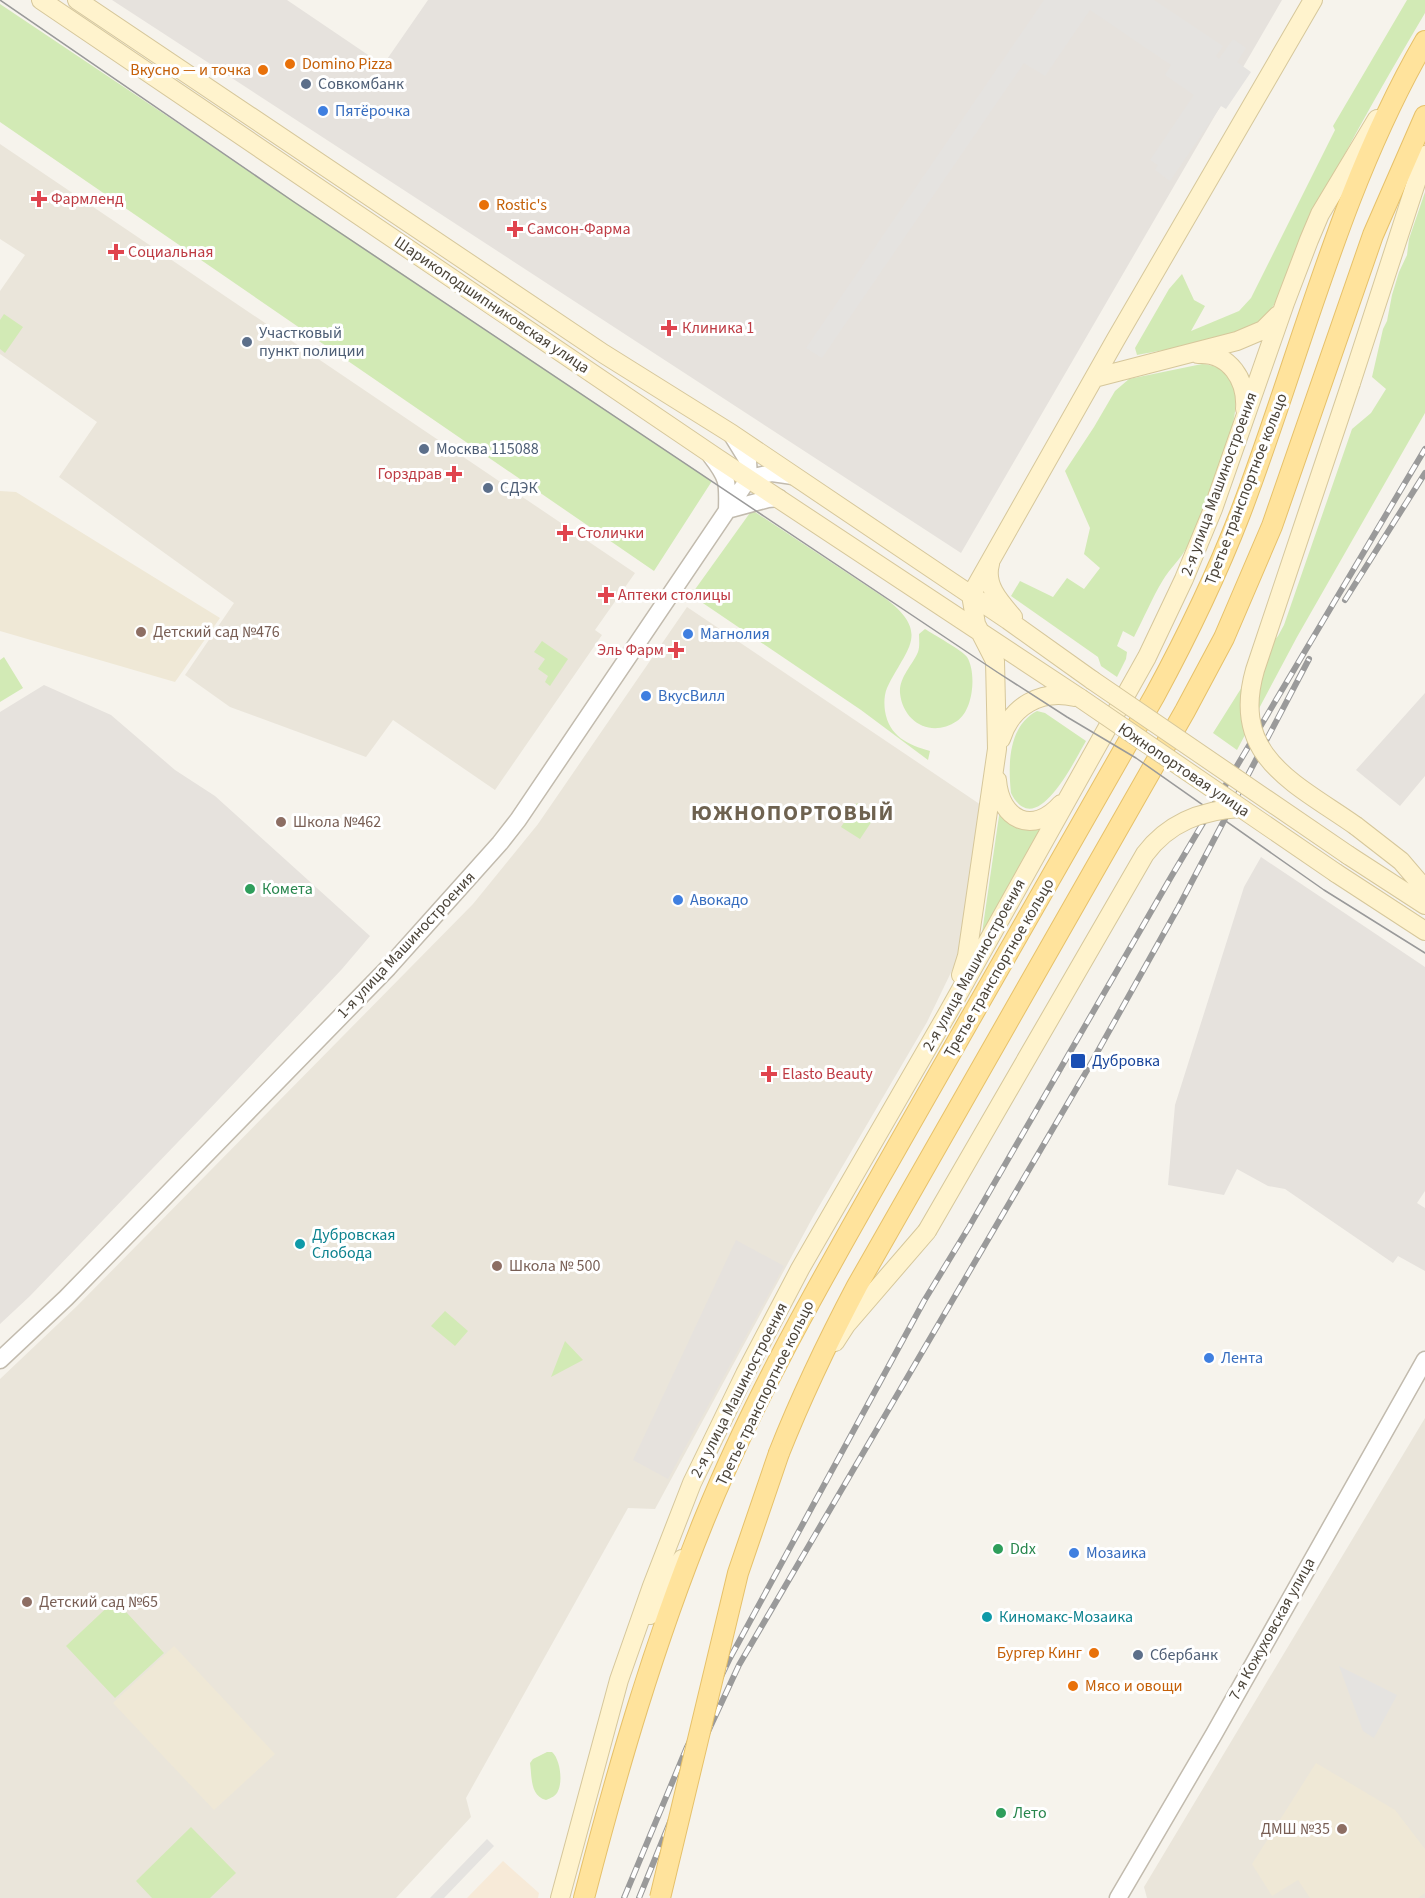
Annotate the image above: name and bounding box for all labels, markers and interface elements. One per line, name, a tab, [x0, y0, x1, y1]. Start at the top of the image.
place label: Domino Pizza	[302, 53, 393, 75]
marker: Domino Pizza	[283, 57, 297, 71]
place label: Вкусно — и точка	[130, 59, 251, 81]
marker: Вкусно — и точка	[256, 63, 270, 77]
place label: Совкомбанк	[318, 73, 404, 95]
marker: Совкомбанк	[299, 77, 313, 91]
place label: Пятёрочка	[335, 100, 410, 122]
marker: Пятёрочка	[316, 104, 330, 118]
place label: Фармленд	[51, 188, 124, 210]
marker: Фармленд	[32, 192, 46, 206]
place label: Rostic's	[496, 194, 547, 216]
marker: Rostic's	[477, 198, 491, 212]
place label: Самсон-Фарма	[527, 218, 631, 240]
marker: Самсон-Фарма	[508, 222, 522, 236]
street label: Шарикоподшипниковская улица	[390, 231, 594, 379]
place label: Социальная	[128, 241, 214, 263]
marker: Социальная	[109, 245, 123, 259]
place label: Клиника 1	[682, 317, 754, 339]
marker: Клиника 1	[660, 319, 678, 337]
place label: Участковый пункт полиции	[259, 322, 365, 362]
marker: Участковый пункт полиции	[240, 335, 254, 349]
street label: 2-я улица Машиностроения	[1175, 389, 1263, 579]
street label: Третье транспортное кольцо	[1199, 390, 1293, 588]
place label: Москва 115088	[436, 438, 539, 460]
marker: Москва 115088	[417, 442, 431, 456]
place label: Горздрав	[378, 463, 442, 485]
marker: Горздрав	[447, 467, 461, 481]
place label: СДЭК	[500, 477, 538, 499]
marker: СДЭК	[481, 481, 495, 495]
place label: Столички	[577, 522, 644, 544]
marker: Столички	[558, 526, 572, 540]
place label: Аптеки столицы	[618, 584, 731, 606]
marker: Аптеки столицы	[599, 588, 613, 602]
place label: Детский сад №476	[153, 621, 280, 643]
place label: Магнолия	[700, 623, 770, 645]
marker: Детский сад №476	[134, 625, 148, 639]
marker: Магнолия	[681, 627, 695, 641]
place label: Эль Фарм	[597, 639, 664, 661]
marker: Эль Фарм	[669, 643, 683, 657]
place label: ВкусВилл	[658, 685, 725, 707]
marker: ВкусВилл	[639, 689, 653, 703]
street label: Южнопортовая улица	[1114, 718, 1254, 822]
district label: ЮЖНОПОРТОВЫЙ	[691, 797, 895, 829]
place label: Школа №462	[293, 811, 381, 833]
marker: Школа №462	[274, 815, 288, 829]
street label: 1-я улица Машиностроения	[332, 867, 480, 1023]
street label: Третье транспортное кольцо	[939, 874, 1059, 1062]
street label: 2-я улица Машиностроения	[917, 875, 1031, 1055]
place label: Комета	[262, 878, 313, 900]
marker: Комета	[243, 882, 257, 896]
place label: Авокадо	[690, 889, 749, 911]
marker: Авокадо	[671, 893, 685, 907]
place label: Дубровка	[1092, 1050, 1160, 1072]
marker: Дубровка	[1069, 1052, 1087, 1070]
place label: Elasto Beauty	[782, 1063, 873, 1085]
marker: Elasto Beauty	[760, 1065, 778, 1083]
place label: Дубровская Слобода	[312, 1224, 396, 1264]
marker: Дубровская Слобода	[293, 1237, 307, 1251]
place label: Школа № 500	[509, 1255, 600, 1277]
marker: Школа № 500	[490, 1259, 504, 1273]
street label: Третье транспортное кольцо	[710, 1297, 820, 1489]
street label: 2-я улица Машиностроения	[685, 1299, 793, 1481]
place label: Лента	[1221, 1347, 1263, 1369]
marker: Лента	[1202, 1351, 1216, 1365]
place label: Ddx	[1010, 1538, 1036, 1560]
marker: Ddx	[991, 1542, 1005, 1556]
place label: Мозаика	[1086, 1542, 1146, 1564]
marker: Мозаика	[1067, 1546, 1081, 1560]
street label: 7-я Кожуховская улица	[1224, 1554, 1320, 1704]
place label: Детский сад №65	[39, 1591, 158, 1613]
marker: Детский сад №65	[20, 1595, 34, 1609]
place label: Киномакс-Мозаика	[999, 1606, 1133, 1628]
marker: Киномакс-Мозаика	[980, 1610, 994, 1624]
place label: Бургер Кинг	[997, 1642, 1082, 1664]
place label: Сбербанк	[1150, 1644, 1218, 1666]
marker: Бургер Кинг	[1087, 1646, 1101, 1660]
marker: Сбербанк	[1131, 1648, 1145, 1662]
place label: Мясо и овощи	[1085, 1675, 1183, 1697]
marker: Мясо и овощи	[1066, 1679, 1080, 1693]
place label: Лето	[1013, 1802, 1047, 1824]
marker: Лето	[994, 1806, 1008, 1820]
place label: ДМШ №35	[1261, 1818, 1330, 1840]
marker: ДМШ №35	[1335, 1822, 1349, 1836]

